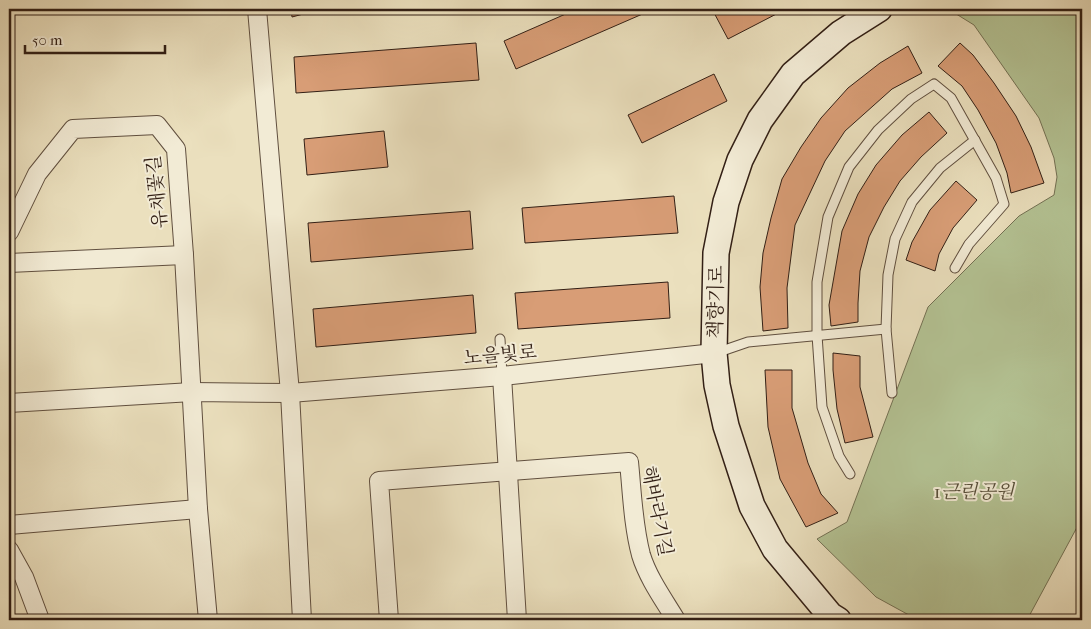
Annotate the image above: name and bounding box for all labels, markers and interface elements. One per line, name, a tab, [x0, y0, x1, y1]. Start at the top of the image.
scale bar	[25, 22, 165, 54]
text: 50 m	[32, 31, 63, 49]
street label: 유채꽃길	[142, 154, 172, 230]
street label: 책향기로	[704, 265, 728, 339]
street label: 노을빛로	[463, 341, 538, 369]
street label: 해바라기길	[637, 464, 677, 558]
park label: 1근린공원	[934, 481, 1016, 503]

